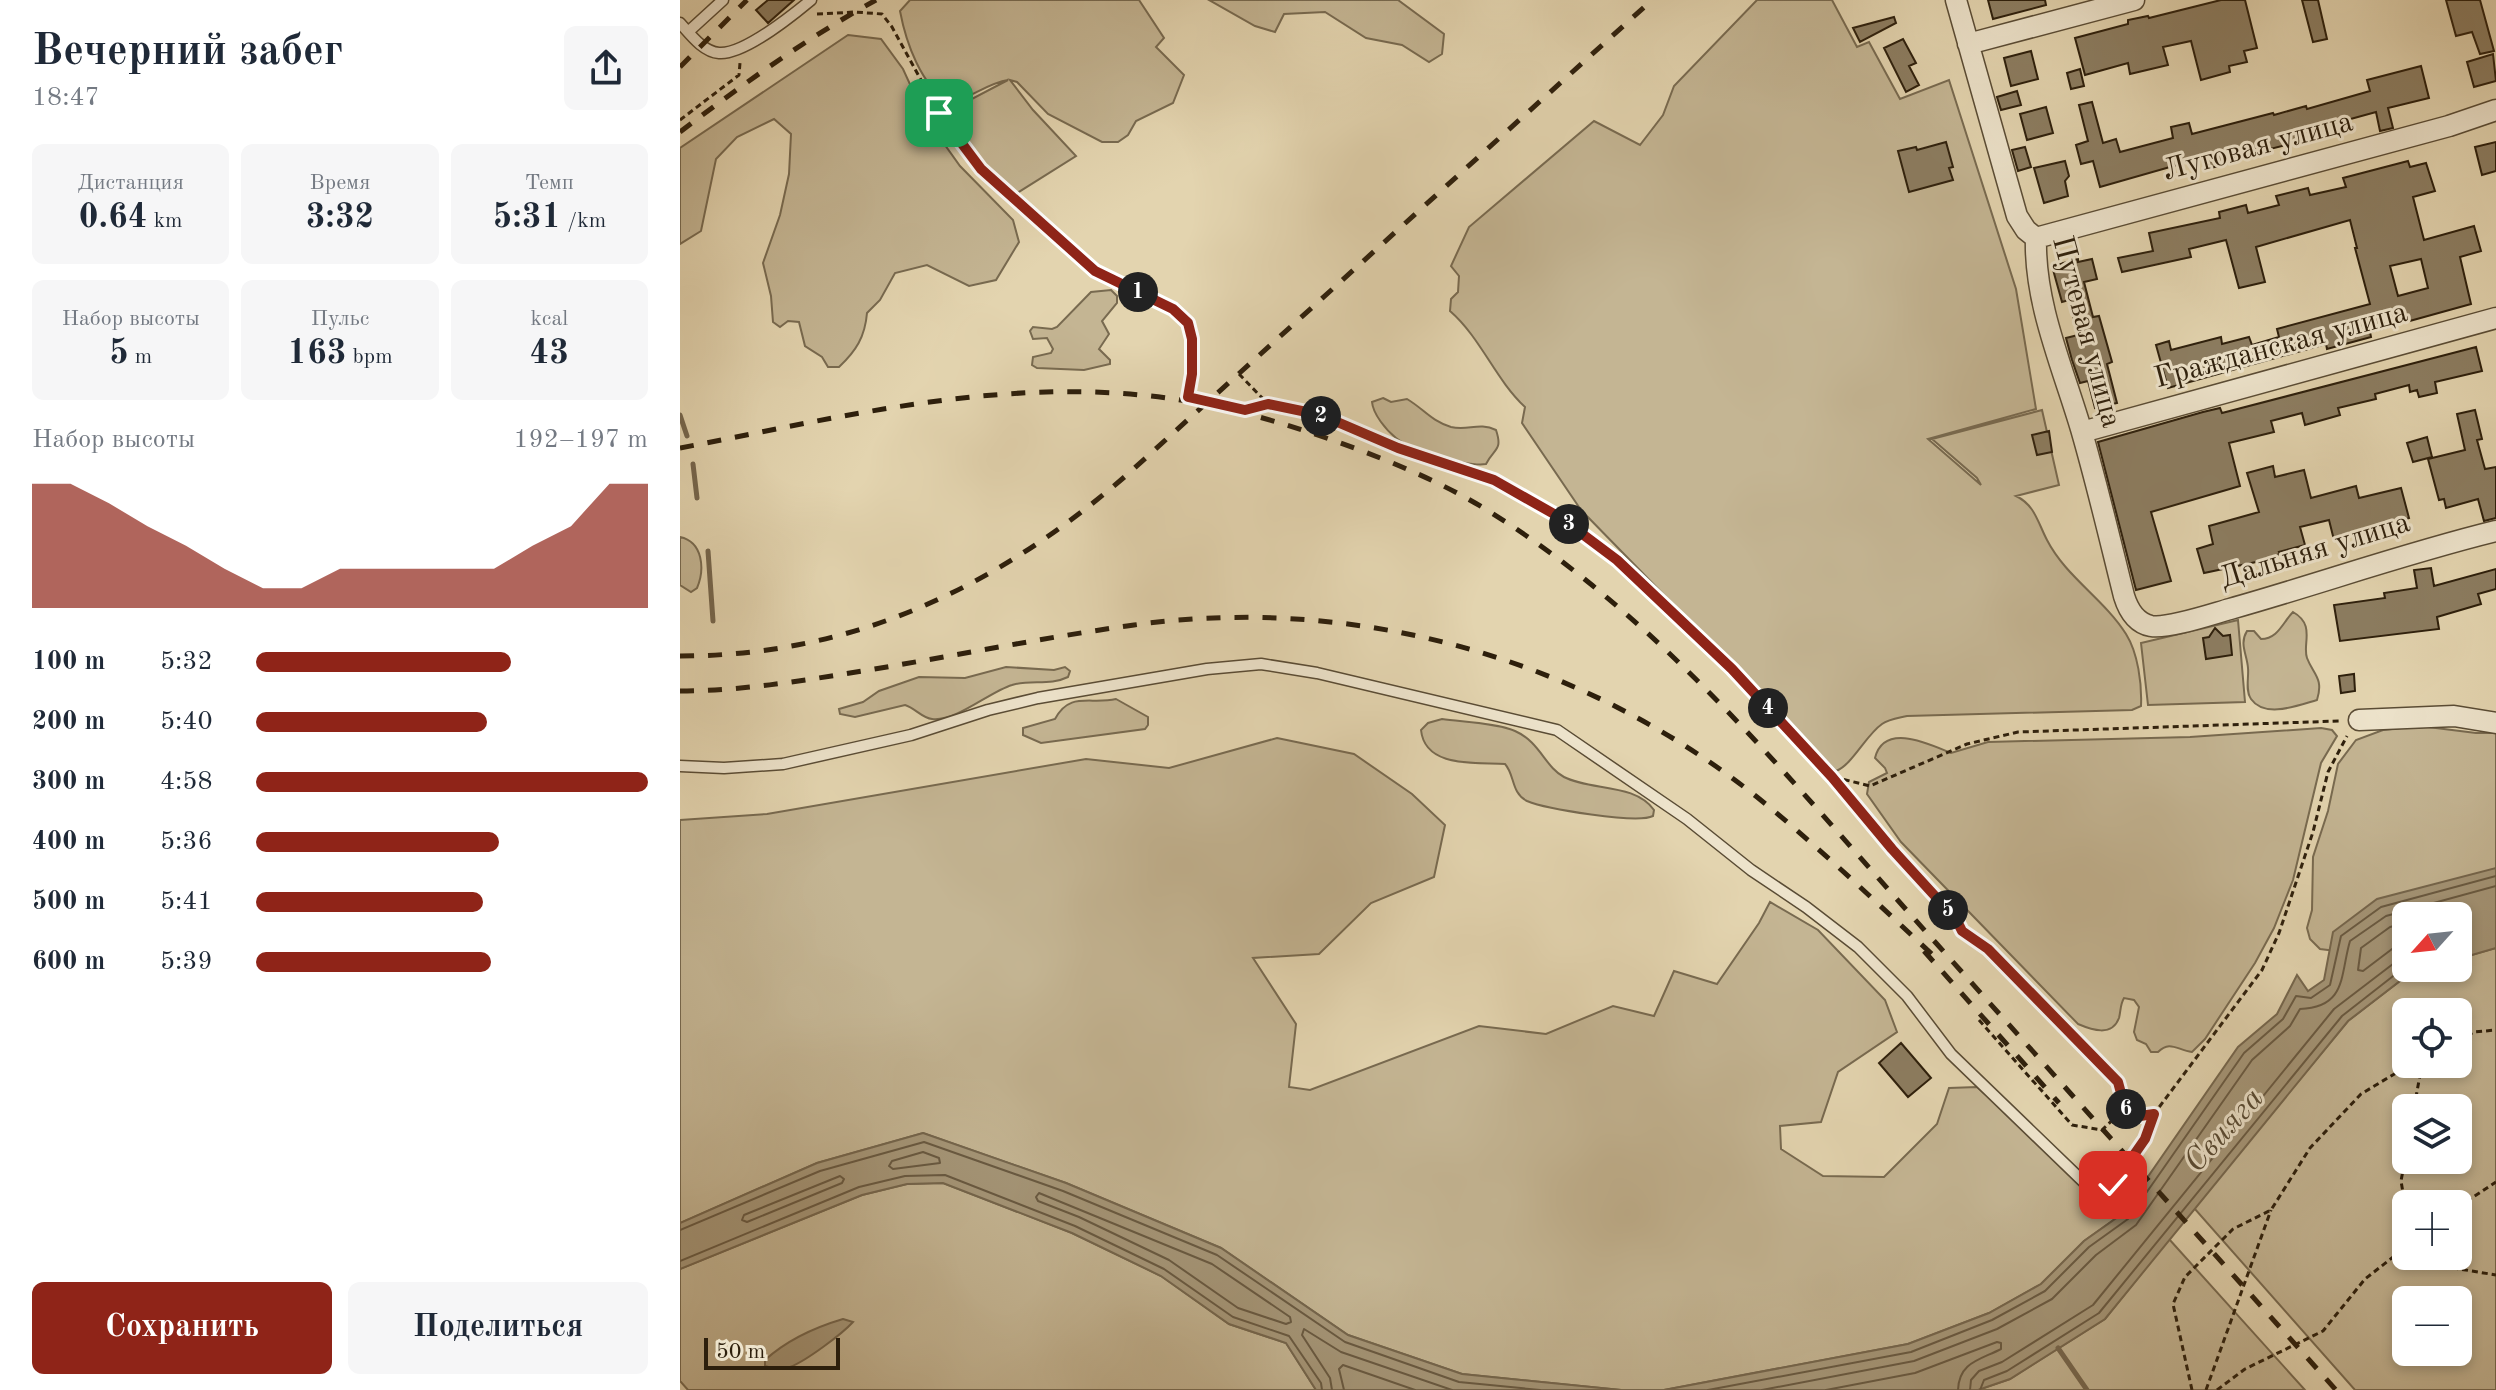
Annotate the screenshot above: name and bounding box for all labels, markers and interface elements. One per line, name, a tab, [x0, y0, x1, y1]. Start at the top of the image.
button: share	[564, 26, 648, 110]
text: Вечерний забег	[32, 30, 343, 74]
pin	[905, 79, 973, 147]
text: 18:47	[32, 85, 100, 111]
icon: arrive	[917, 91, 961, 135]
street label: Луговая улица	[2160, 107, 2357, 187]
text: Дистанция	[77, 172, 184, 194]
text: Время	[310, 172, 370, 194]
text: Темп	[525, 172, 574, 194]
text: 0.64	[79, 201, 147, 235]
text: 3:32	[306, 201, 374, 235]
text: 5:31	[492, 201, 561, 235]
text: km	[147, 210, 183, 232]
text: /km	[561, 210, 606, 232]
street label: Путевая улица	[2046, 233, 2126, 431]
pin: 1	[1118, 272, 1158, 312]
text: 1	[1132, 281, 1144, 303]
street label: Гражданская улица	[2151, 298, 2411, 394]
text: Набор высоты	[62, 308, 200, 330]
text: Пульс	[311, 308, 369, 330]
text: kcal	[530, 308, 568, 330]
text: 5	[109, 337, 129, 371]
text: 163	[287, 337, 346, 371]
text: 43	[530, 337, 569, 371]
text: m	[129, 346, 152, 368]
text: bpm	[346, 346, 393, 368]
pin: 2	[1301, 396, 1341, 436]
text: 2	[1315, 405, 1327, 427]
text: Набор высоты	[32, 427, 195, 453]
text: 192–197 m	[513, 427, 648, 453]
pin: 3	[1549, 504, 1589, 544]
street label: Дальняя улица	[2216, 508, 2414, 594]
text: 3	[1563, 513, 1575, 535]
text: 100 m	[32, 649, 105, 675]
text: 5:32	[160, 649, 213, 675]
pin: 4	[1748, 688, 1788, 728]
text: 4	[1762, 697, 1774, 719]
text: 200 m	[32, 709, 105, 735]
text: 5:40	[160, 709, 213, 735]
text: 300 m	[32, 769, 105, 795]
text: 4:58	[160, 769, 213, 795]
text: 400 m	[32, 829, 105, 855]
text: 5:36	[160, 829, 213, 855]
text: 500 m	[32, 889, 105, 915]
text: 5:41	[160, 889, 213, 915]
pin: 5	[1928, 890, 1968, 930]
text: 5	[1942, 899, 1954, 921]
north arrow	[2392, 902, 2472, 982]
map controls	[2392, 902, 2472, 1366]
text: 600 m	[32, 949, 105, 975]
text: 5:39	[160, 949, 213, 975]
button: locate	[2392, 998, 2472, 1078]
water label: Свияга	[2179, 1083, 2271, 1179]
pin: 6	[2106, 1089, 2146, 1129]
button: layers	[2392, 1094, 2472, 1174]
text: 6	[2120, 1098, 2132, 1120]
pin	[2079, 1151, 2147, 1219]
icon: check	[2091, 1163, 2135, 1207]
button: +	[2392, 1190, 2472, 1270]
button: Сохранить	[32, 1282, 332, 1374]
button: Поделиться	[348, 1282, 648, 1374]
button: −	[2392, 1286, 2472, 1366]
scale bar	[704, 1334, 840, 1370]
text: 50 m	[716, 1341, 765, 1363]

